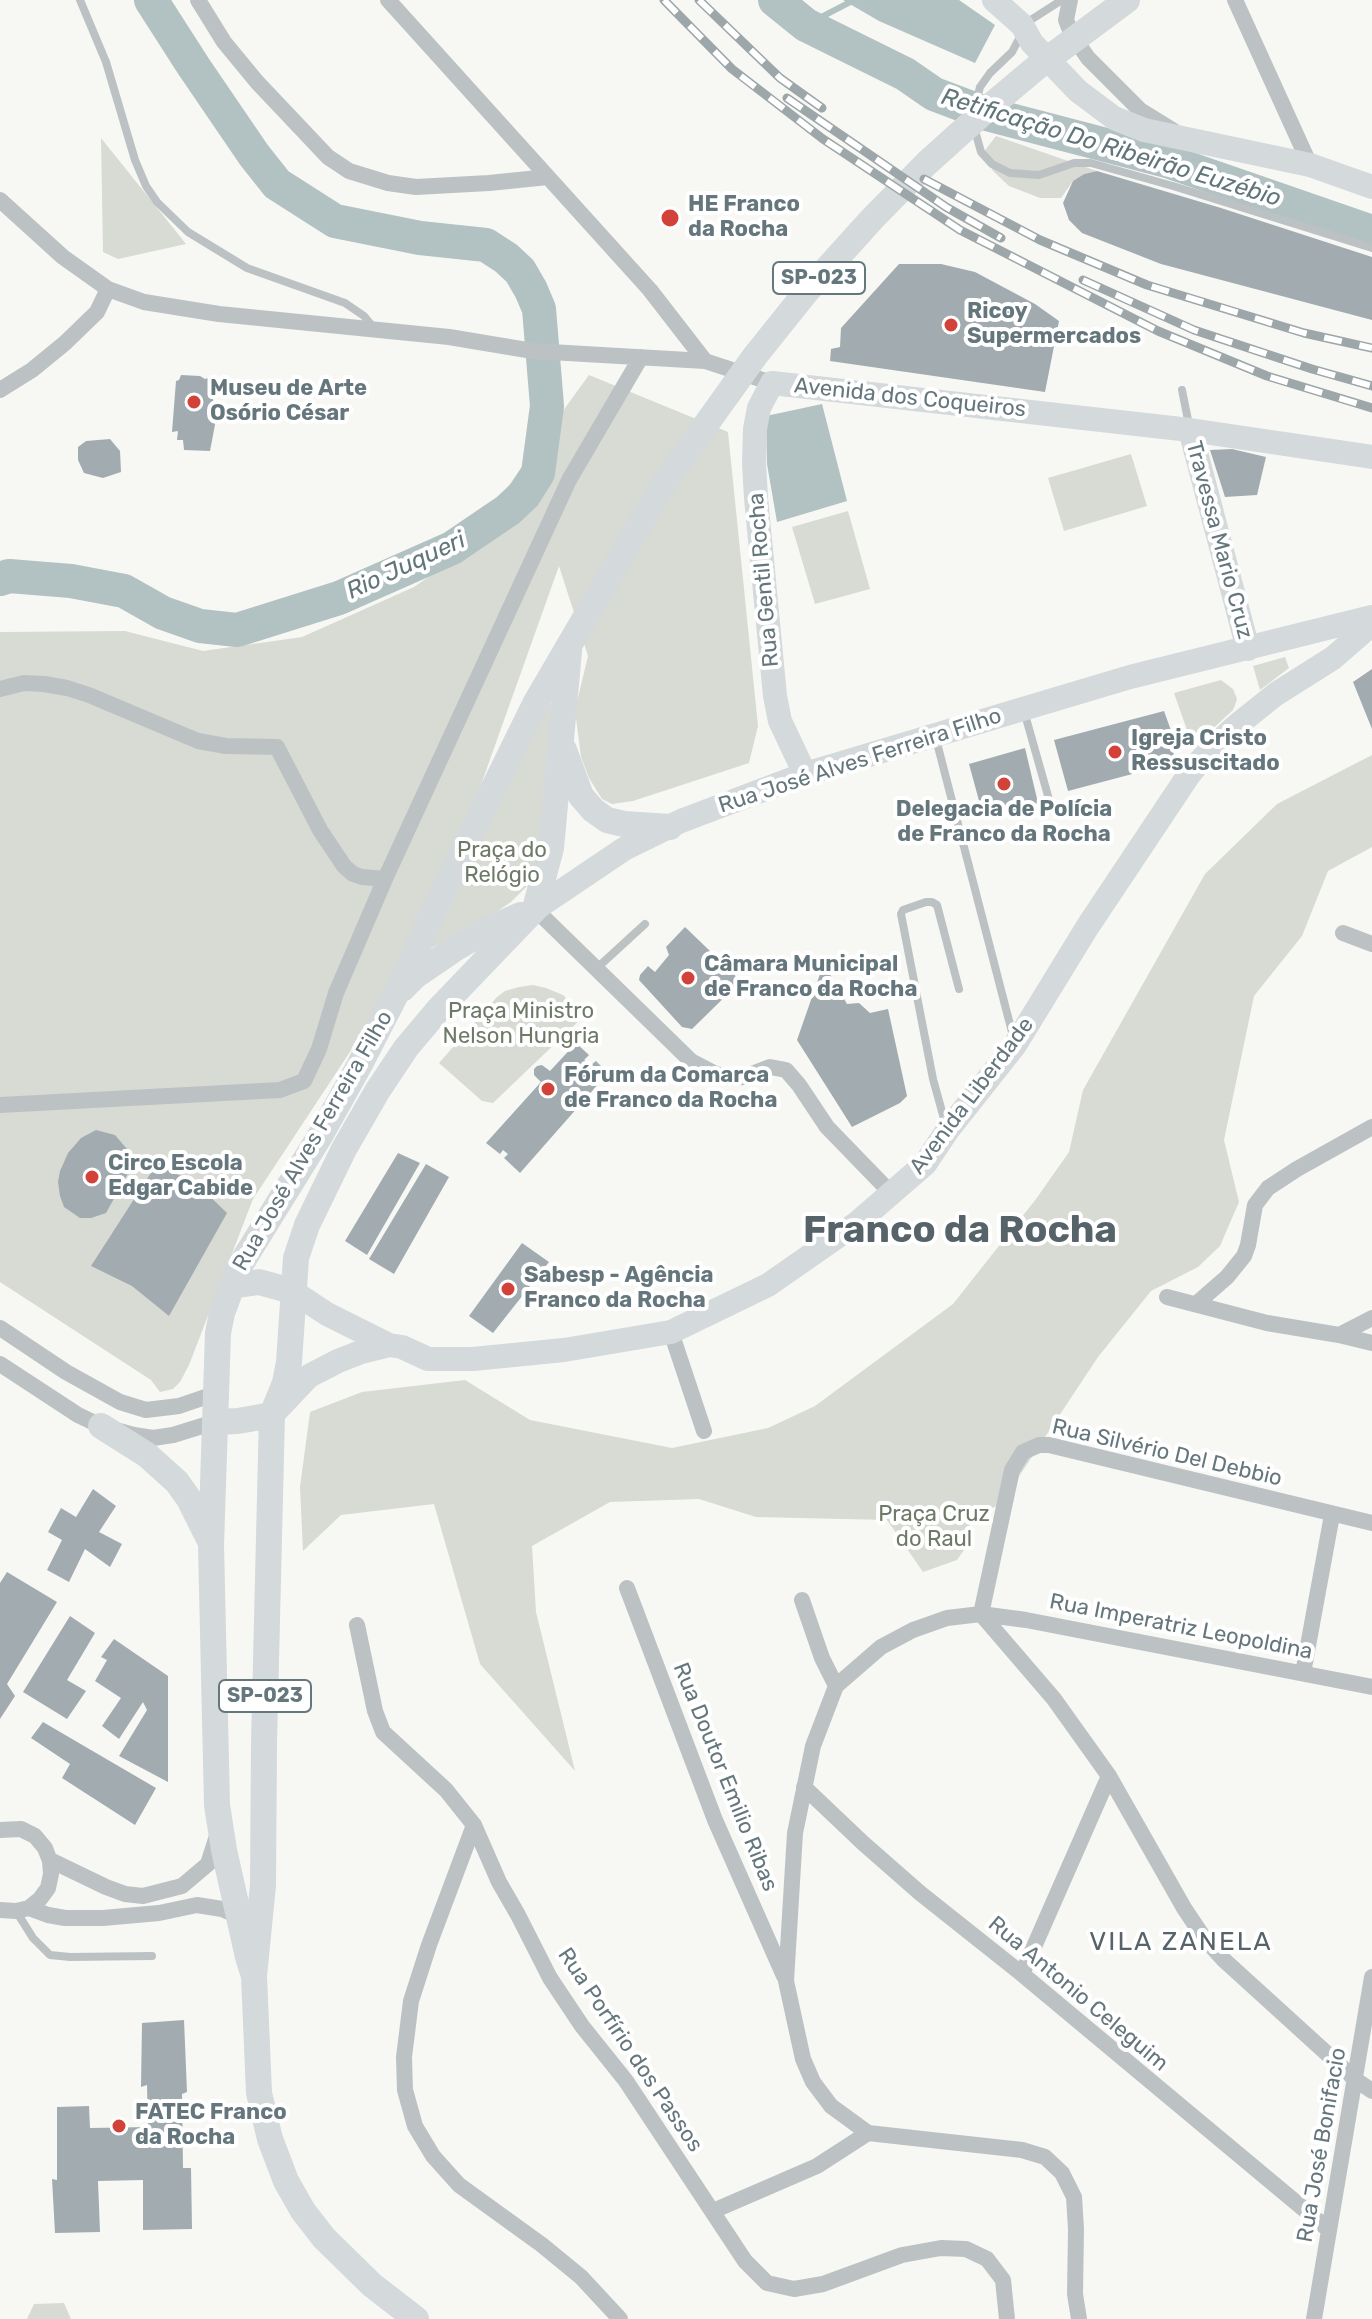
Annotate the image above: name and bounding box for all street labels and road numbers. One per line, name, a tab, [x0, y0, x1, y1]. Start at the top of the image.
road number: SP-023	[773, 262, 865, 294]
street label: Avenida dos Coqueiros	[793, 373, 1027, 423]
street label: Travessa Mario Cruz	[1180, 438, 1258, 642]
street label: Rua Gentil Rocha	[743, 492, 785, 668]
street label: Rua José Alves Ferreira Filho	[715, 703, 1005, 819]
street label: Rua José Alves Ferreira Filho	[228, 1006, 398, 1276]
street label: Avenida Liberdade	[904, 1012, 1040, 1180]
street label: Rua Silvério Del Debbio	[1049, 1414, 1285, 1492]
street label: Rua Imperatriz Leopoldina	[1047, 1589, 1315, 1665]
street label: Rua Doutor Emilio Ribas	[667, 1659, 783, 1895]
road number: SP-023	[219, 1680, 311, 1712]
street label: Rua Antonio Celeguim	[983, 1911, 1173, 2077]
street label: Rua Porfírio dos Passos	[552, 1943, 708, 2157]
street label: Rua José Bonifacio	[1292, 2046, 1352, 2244]

